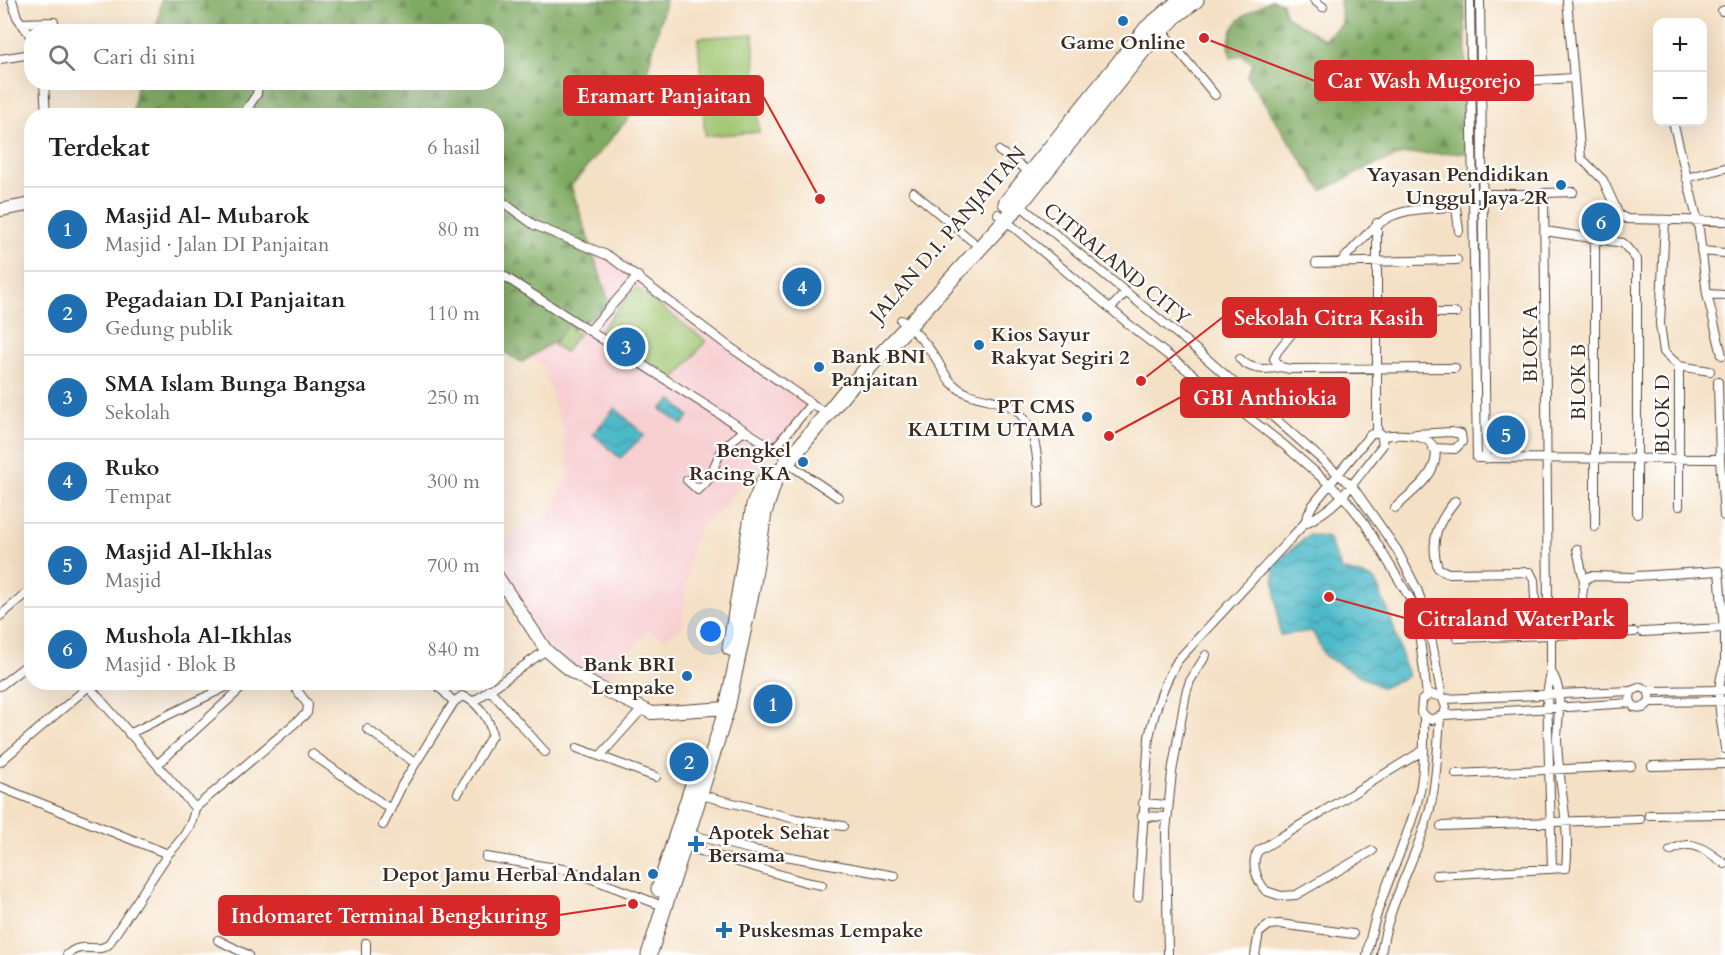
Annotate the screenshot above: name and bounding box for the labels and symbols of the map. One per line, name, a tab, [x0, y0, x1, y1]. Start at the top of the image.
marker: Game Online	[1116, 14, 1130, 28]
place label: Game Online	[1060, 29, 1186, 56]
callout: Car Wash Mugorejo	[1315, 61, 1533, 100]
text: Car Wash Mugorejo	[1327, 67, 1521, 96]
callout: Eramart Panjaitan	[564, 76, 763, 115]
text: Eramart Panjaitan	[577, 82, 752, 111]
street label: JALAN D.I. PANJAITAN	[862, 140, 1032, 330]
place label: Yayasan Pendidikan Unggul Jaya 2R	[1367, 161, 1549, 211]
marker: Yayasan Pendidikan Unggul Jaya 2R	[1554, 178, 1568, 192]
street label: CITRALAND CITY	[1038, 196, 1196, 332]
pin: 6	[1582, 200, 1620, 244]
pin: 4	[782, 264, 822, 310]
callout: Sekolah Citra Kasih	[1223, 298, 1436, 337]
text: Sekolah Citra Kasih	[1234, 304, 1424, 333]
street label: BLOK A	[1517, 305, 1544, 383]
place label: Kios Sayur Rakyat Segiri 2	[991, 321, 1130, 371]
pin: 3	[606, 324, 646, 370]
marker: Kios Sayur Rakyat Segiri 2	[972, 338, 986, 352]
place label: Bank BNI Panjaitan	[831, 343, 926, 393]
street label: BLOK B	[1565, 344, 1592, 420]
marker: Bank BNI Panjaitan	[812, 360, 826, 374]
street label: BLOK D	[1649, 374, 1676, 454]
callout: GBI Anthiokia	[1181, 378, 1349, 417]
text: GBI Anthiokia	[1193, 384, 1338, 413]
place label: PT CMS KALTIM UTAMA	[908, 393, 1075, 443]
marker: PT CMS KALTIM UTAMA	[1080, 410, 1094, 424]
pin: 5	[1486, 412, 1526, 458]
place label: Bengkel Racing KA	[689, 437, 791, 487]
marker: Bengkel Racing KA	[796, 455, 810, 469]
callout: Citraland WaterPark	[1405, 599, 1627, 638]
text: Citraland WaterPark	[1417, 605, 1615, 634]
your location	[696, 617, 725, 646]
place label: Bank BRI Lempake	[583, 651, 675, 701]
marker: Bank BRI Lempake	[680, 669, 694, 683]
pin: 1	[754, 682, 792, 726]
pin: 2	[670, 740, 708, 784]
place label: Apotek Sehat Bersama	[708, 819, 830, 869]
marker: Apotek Sehat Bersama	[689, 837, 703, 851]
place label: Depot Jamu Herbal Andalan	[382, 861, 641, 888]
marker: Depot Jamu Herbal Andalan	[646, 867, 660, 881]
callout: Indomaret Terminal Bengkuring	[219, 896, 559, 935]
text: Indomaret Terminal Bengkuring	[231, 902, 548, 931]
place label: Puskesmas Lempake	[738, 917, 923, 944]
marker: Puskesmas Lempake	[715, 921, 733, 939]

